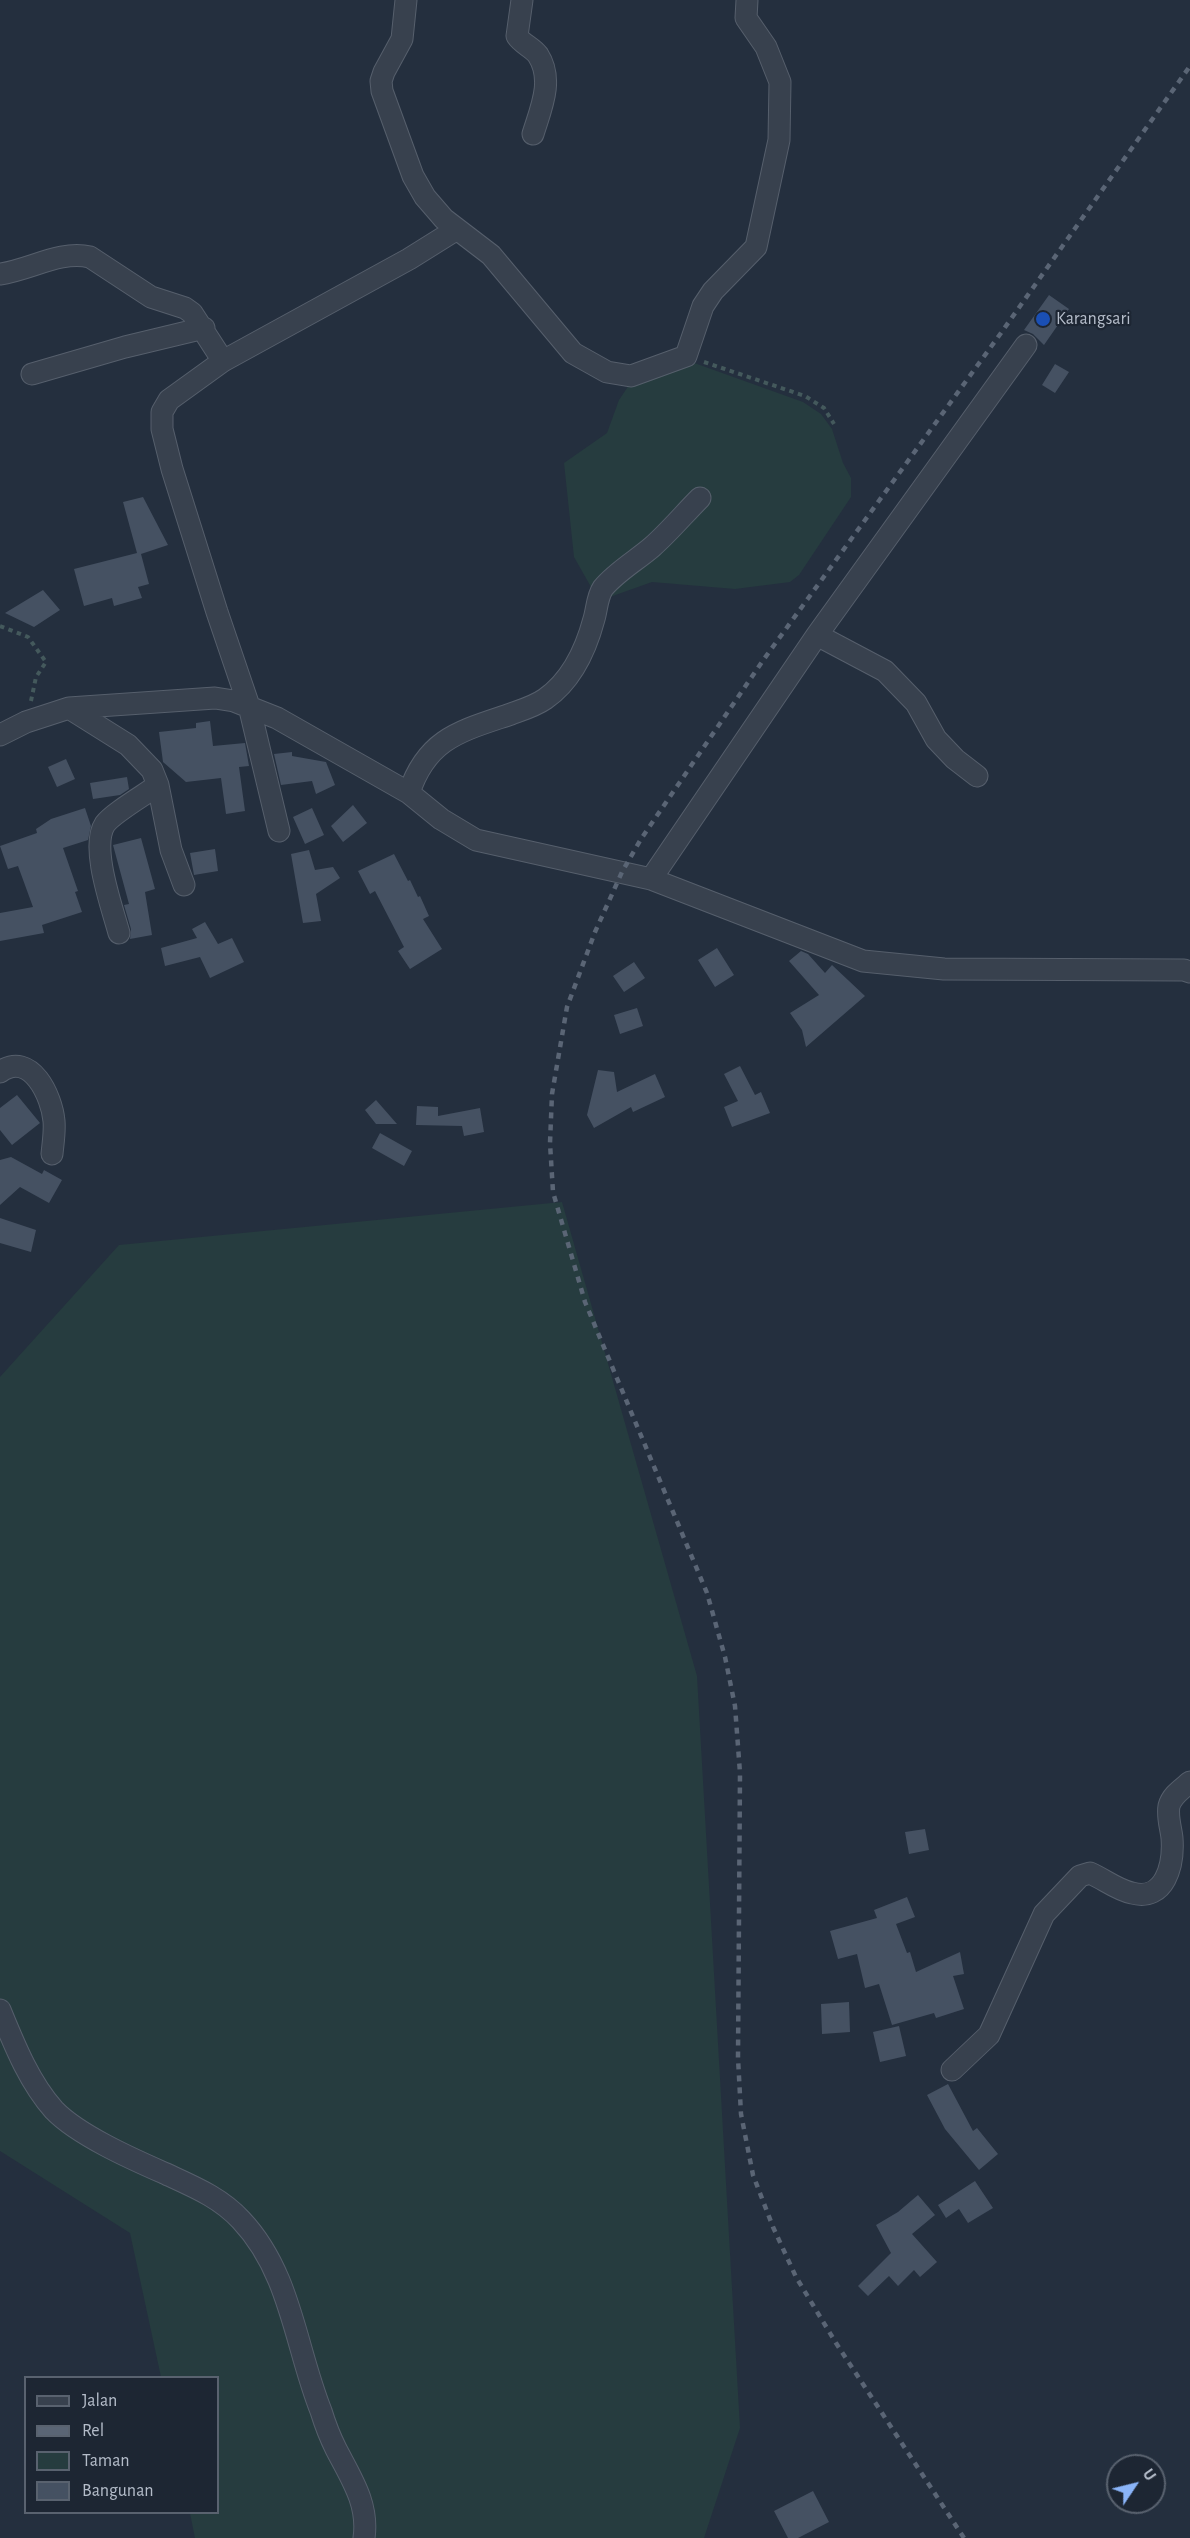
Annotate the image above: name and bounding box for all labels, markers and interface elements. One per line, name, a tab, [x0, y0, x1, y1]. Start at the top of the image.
place label: Karangsari	[1056, 308, 1131, 330]
marker: Karangsari	[1034, 310, 1052, 328]
legend	[24, 2376, 219, 2514]
text: Jalan	[82, 2392, 117, 2410]
text: Rel	[82, 2422, 104, 2440]
text: Taman	[82, 2452, 130, 2470]
north arrow	[1106, 2454, 1166, 2514]
text: U	[1140, 2466, 1159, 2484]
text: Bangunan	[82, 2482, 154, 2500]

